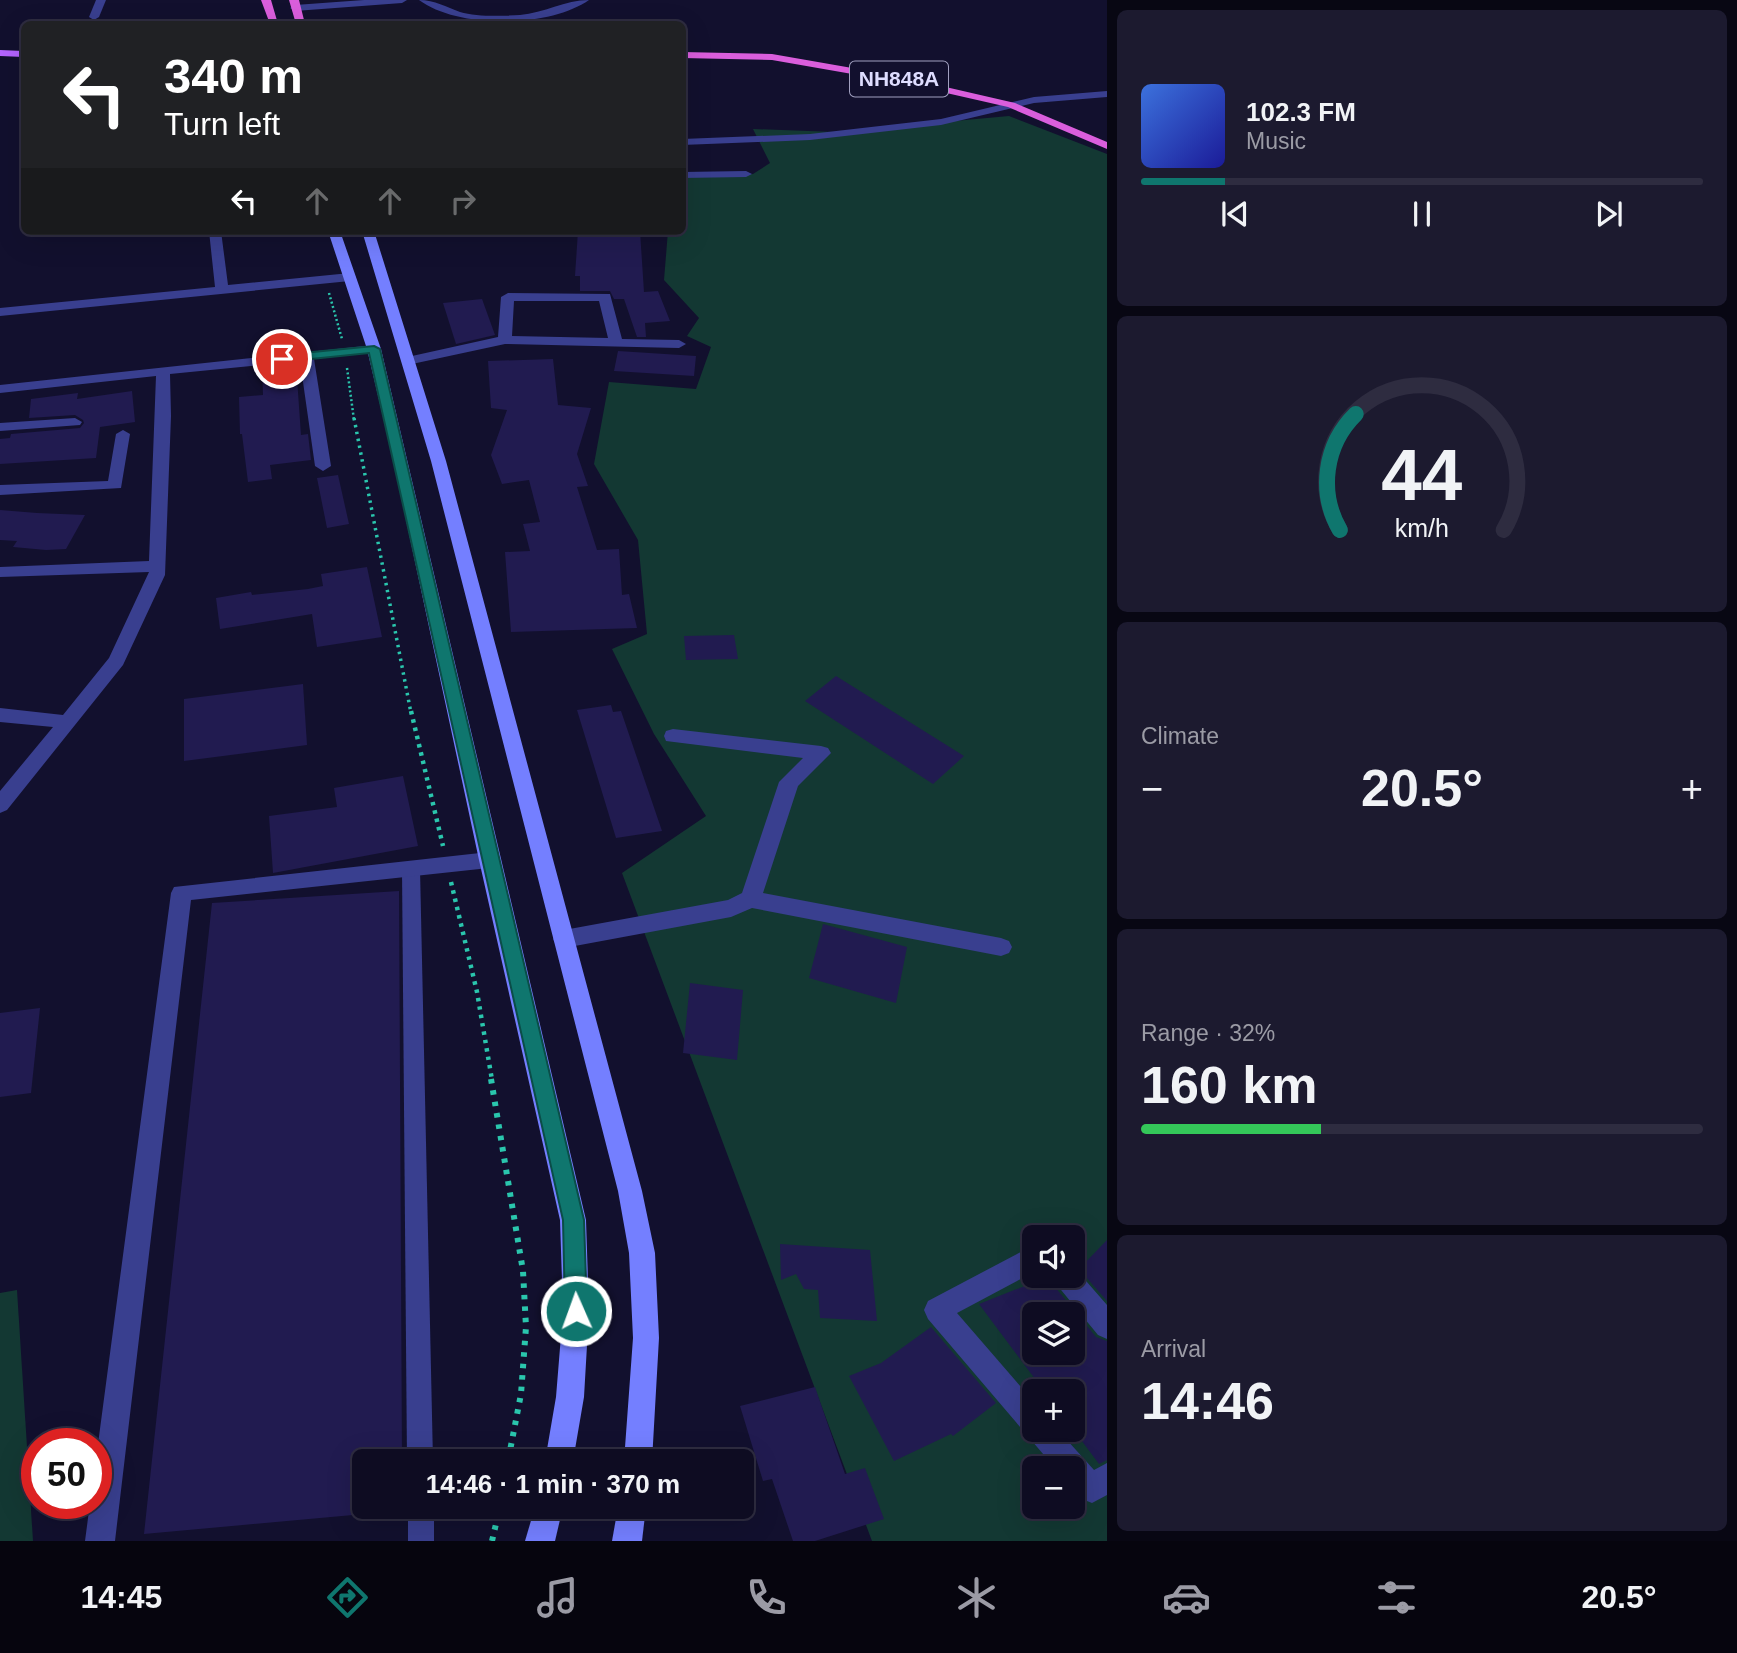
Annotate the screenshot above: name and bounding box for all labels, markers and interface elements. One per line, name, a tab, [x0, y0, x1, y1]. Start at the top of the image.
icon: left	[49, 49, 140, 140]
text: 340 m	[164, 49, 303, 103]
road number: NH848A	[850, 62, 948, 96]
text: 102.3 FM	[1246, 97, 1356, 127]
text: Turn left	[164, 106, 280, 142]
text: Music	[1246, 128, 1306, 154]
icon: left	[225, 182, 263, 220]
icon: ahead	[298, 182, 336, 220]
icon: ahead	[371, 182, 409, 220]
icon: right	[444, 182, 482, 220]
icon: previous	[1216, 195, 1254, 233]
icon: pause	[1403, 195, 1441, 233]
icon: next	[1590, 195, 1628, 233]
pin	[252, 329, 312, 389]
icon: arrive	[263, 340, 301, 378]
text: 44	[1382, 435, 1463, 516]
text: km/h	[1395, 514, 1449, 542]
text: Climate	[1141, 723, 1219, 749]
text: 20.5°	[1361, 759, 1483, 817]
text: −	[1141, 768, 1163, 810]
text: +	[1681, 768, 1703, 810]
text: Range · 32%	[1141, 1020, 1275, 1046]
text: 160 km	[1141, 1056, 1317, 1114]
map controls	[1022, 1225, 1085, 1519]
button: sound	[1022, 1225, 1085, 1288]
position arrow	[539, 1274, 613, 1348]
button: layers	[1022, 1302, 1085, 1365]
text: Arrival	[1141, 1336, 1206, 1362]
text: 14:46	[1141, 1372, 1274, 1430]
button: +	[1022, 1379, 1085, 1442]
speed limit sign: 50	[21, 1428, 112, 1519]
button: −	[1022, 1456, 1085, 1519]
text: 14:46 · 1 min · 370 m	[426, 1469, 680, 1499]
icon: directions	[323, 1573, 372, 1622]
icon: music	[533, 1573, 582, 1622]
icon: phone	[742, 1573, 791, 1622]
icon: climate	[952, 1573, 1001, 1622]
icon: car	[1162, 1573, 1211, 1622]
icon: filters	[1372, 1573, 1421, 1622]
text: 14:45	[80, 1579, 162, 1615]
text: 20.5°	[1581, 1579, 1657, 1615]

